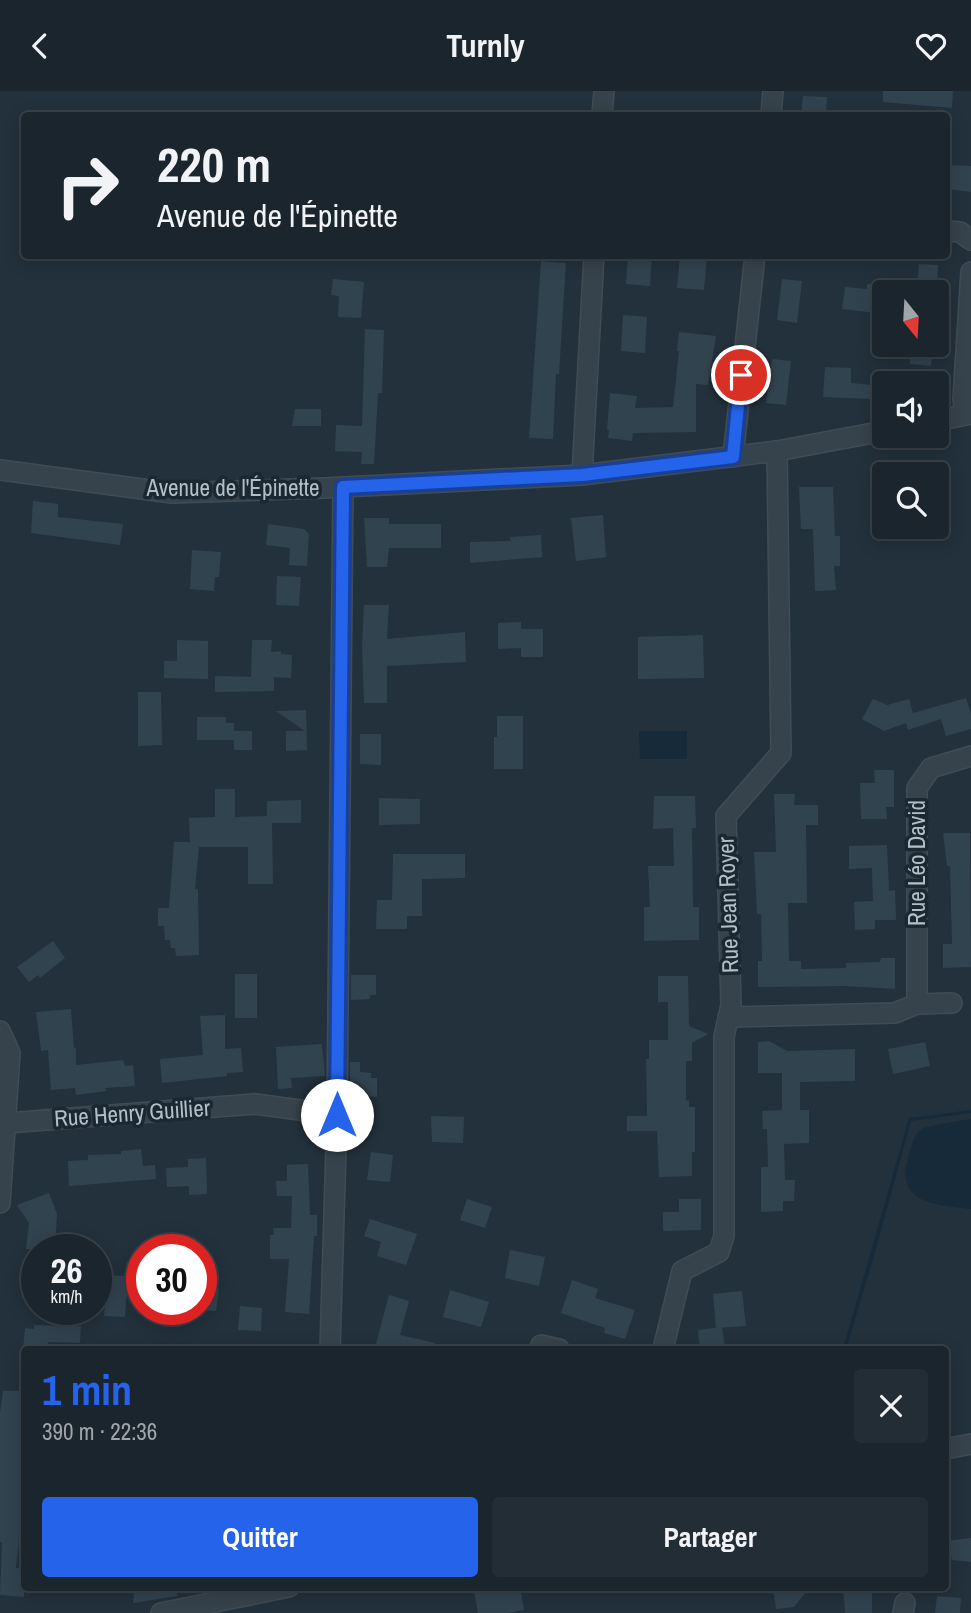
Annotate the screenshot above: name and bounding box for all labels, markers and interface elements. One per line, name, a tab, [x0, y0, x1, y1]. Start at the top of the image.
text: Turnly	[446, 24, 525, 67]
icon: back	[21, 27, 59, 65]
icon: heart	[912, 27, 950, 65]
text: 220 m	[157, 131, 271, 197]
icon: right	[42, 140, 133, 231]
text: Avenue de l'Épinette	[157, 194, 398, 237]
north arrow	[872, 280, 948, 357]
map controls	[872, 280, 949, 539]
pin	[711, 345, 771, 405]
icon: arrive	[722, 356, 760, 394]
button: sound	[872, 371, 949, 448]
button: search	[872, 462, 949, 539]
street label: Avenue de l'Épinette	[145, 472, 320, 503]
street label: Rue Léo David	[901, 800, 932, 926]
street label: Rue Jean Royer	[710, 836, 745, 974]
position arrow	[300, 1078, 374, 1152]
street label: Rue Henry Guillier	[53, 1092, 212, 1133]
speed limit sign: 30	[126, 1234, 217, 1325]
text: 26	[51, 1247, 82, 1294]
text: km/h	[51, 1284, 83, 1309]
text: 1 min	[42, 1362, 132, 1418]
button: close	[854, 1369, 928, 1443]
text: 390 m · 22:36	[42, 1416, 157, 1447]
button: Quitter	[42, 1497, 478, 1577]
button: Partager	[492, 1497, 928, 1577]

